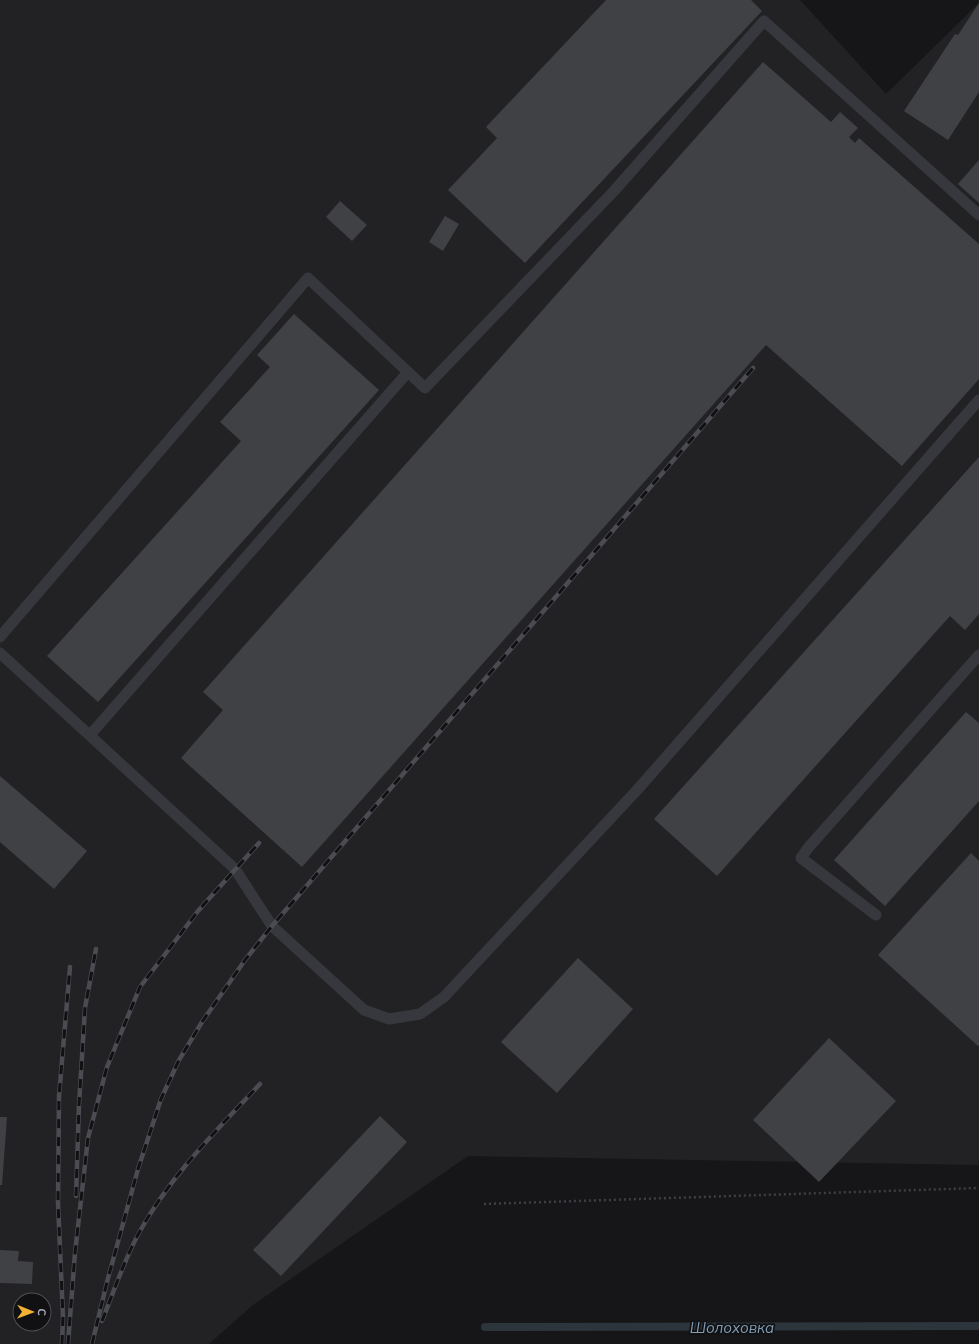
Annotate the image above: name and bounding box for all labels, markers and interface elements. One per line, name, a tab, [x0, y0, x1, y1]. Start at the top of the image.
north arrow	[12, 1292, 52, 1332]
text: С	[35, 1308, 49, 1317]
water label: Шолоховка	[690, 1318, 774, 1337]

